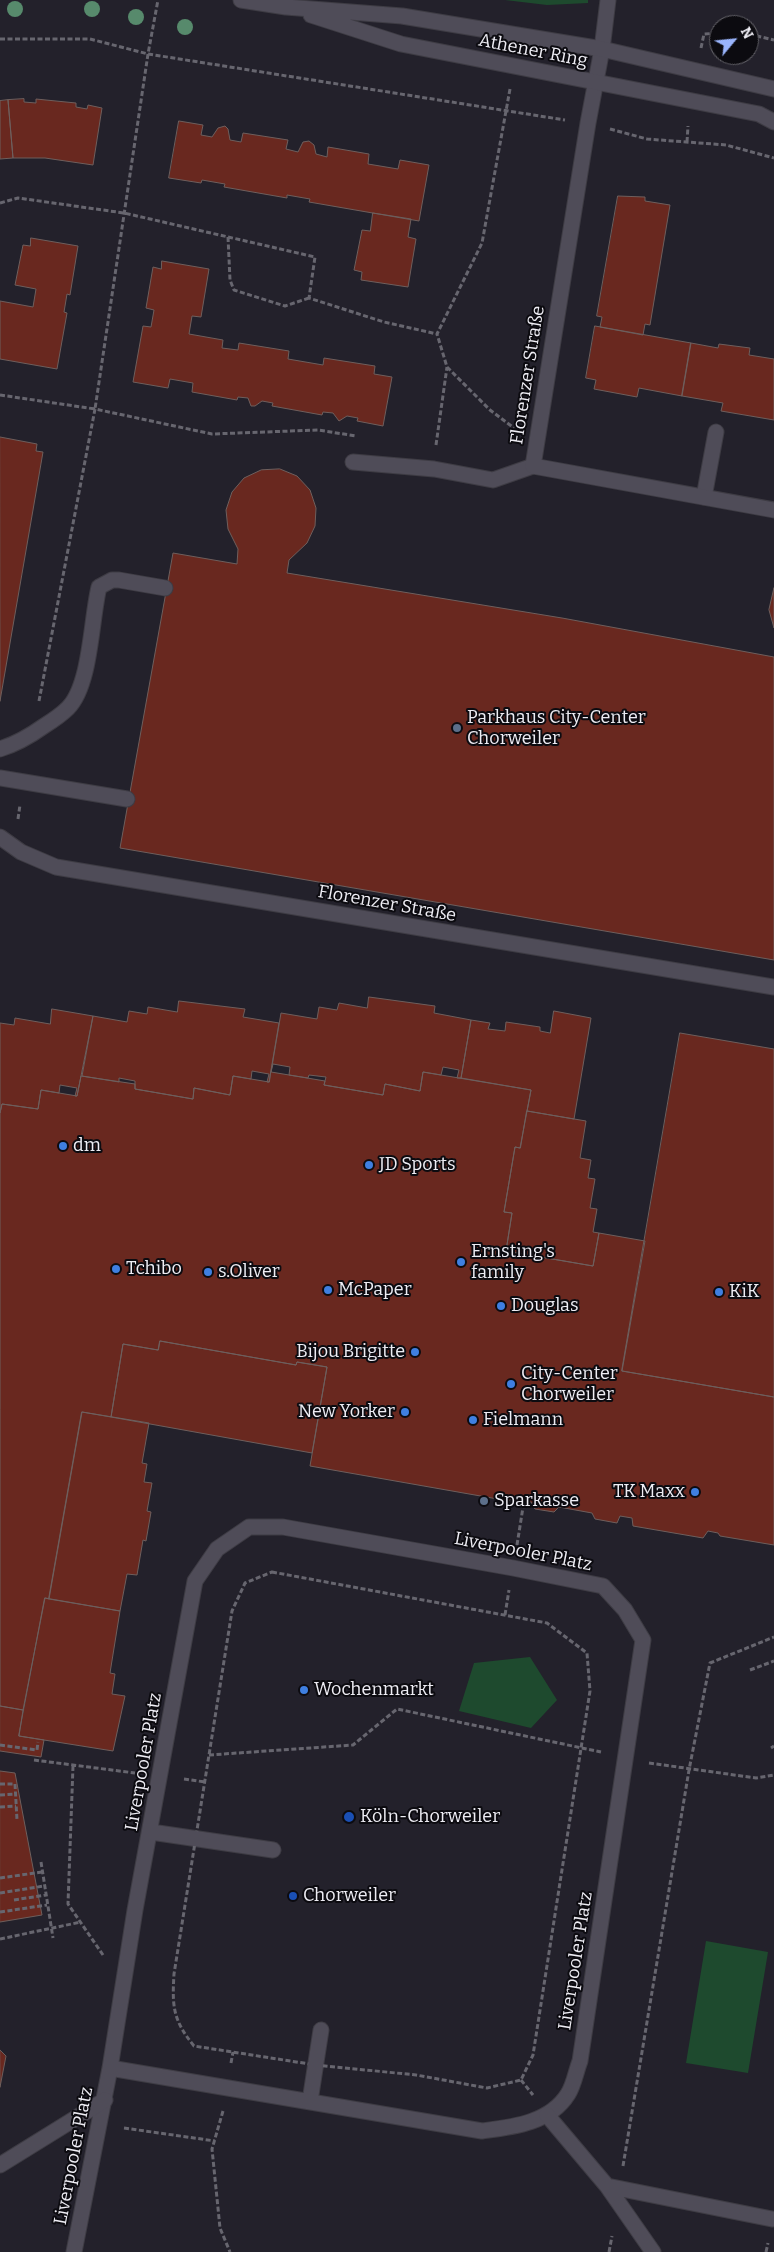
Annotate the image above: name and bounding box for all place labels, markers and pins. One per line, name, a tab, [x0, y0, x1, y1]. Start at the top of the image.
place label: Parkhaus City-Center Chorweiler	[467, 707, 646, 750]
marker: Parkhaus City-Center Chorweiler	[451, 722, 463, 734]
place label: dm	[73, 1135, 101, 1157]
marker: dm	[57, 1140, 69, 1152]
place label: JD Sports	[379, 1154, 456, 1176]
marker: JD Sports	[363, 1159, 375, 1171]
place label: Ernsting's family	[471, 1241, 555, 1284]
marker: Ernsting's family	[455, 1256, 467, 1268]
place label: Tchibo	[126, 1258, 182, 1280]
place label: s.Oliver	[218, 1261, 280, 1283]
marker: Tchibo	[110, 1263, 122, 1275]
marker: s.Oliver	[202, 1266, 214, 1278]
place label: McPaper	[338, 1279, 412, 1301]
place label: KiK	[729, 1281, 760, 1303]
marker: McPaper	[322, 1284, 334, 1296]
marker: KiK	[713, 1286, 725, 1298]
place label: Douglas	[511, 1295, 579, 1317]
marker: Douglas	[495, 1300, 507, 1312]
place label: Bijou Brigitte	[296, 1341, 405, 1363]
marker: Bijou Brigitte	[409, 1346, 421, 1358]
place label: City-Center Chorweiler	[521, 1363, 618, 1406]
marker: City-Center Chorweiler	[505, 1378, 517, 1390]
place label: New Yorker	[298, 1401, 395, 1423]
marker: New Yorker	[399, 1406, 411, 1418]
place label: Fielmann	[483, 1409, 563, 1431]
marker: Fielmann	[467, 1414, 479, 1426]
place label: TK Maxx	[613, 1481, 685, 1503]
marker: TK Maxx	[689, 1486, 701, 1498]
place label: Sparkasse	[494, 1490, 579, 1512]
marker: Sparkasse	[478, 1495, 490, 1507]
place label: Wochenmarkt	[314, 1679, 434, 1701]
marker: Wochenmarkt	[298, 1684, 310, 1696]
place label: Köln-Chorweiler	[360, 1806, 500, 1828]
marker: Köln-Chorweiler	[342, 1810, 356, 1824]
place label: Chorweiler	[303, 1885, 396, 1907]
marker: Chorweiler	[287, 1890, 299, 1902]

